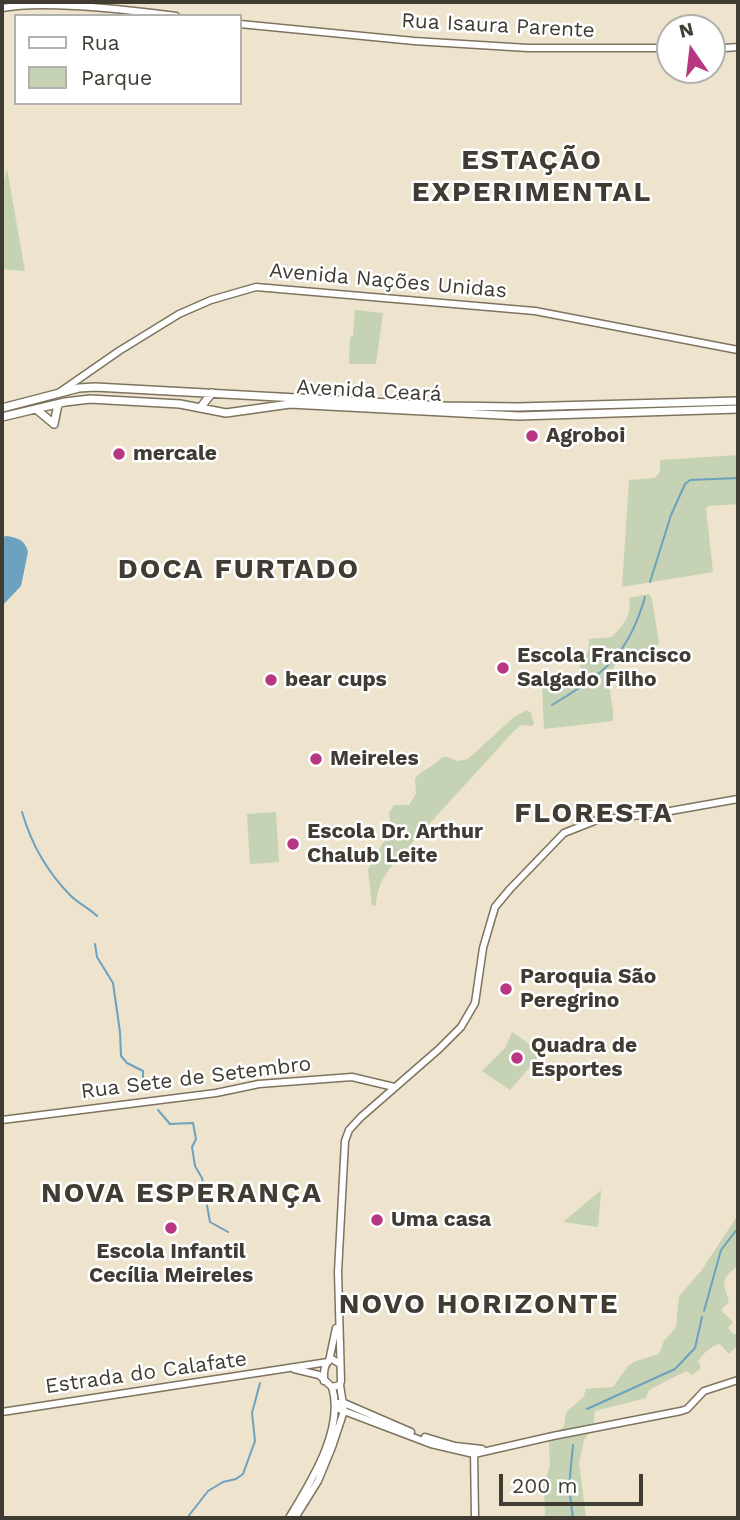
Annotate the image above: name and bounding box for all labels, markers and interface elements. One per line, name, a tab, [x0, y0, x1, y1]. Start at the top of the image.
street label: Rua Isaura Parente	[401, 8, 595, 44]
legend	[14, 14, 242, 105]
north arrow	[656, 14, 726, 84]
text: N	[677, 17, 696, 43]
text: Rua	[81, 30, 120, 55]
text: Parque	[81, 65, 152, 90]
district label: ESTAÇÃO EXPERIMENTAL	[413, 144, 651, 210]
street label: Avenida Nações Unidas	[268, 258, 508, 304]
street label: Avenida Ceará	[296, 375, 442, 407]
place label: Agroboi	[546, 423, 625, 449]
marker: Agroboi	[524, 428, 540, 444]
place label: mercale	[133, 441, 217, 467]
marker: mercale	[111, 446, 127, 462]
district label: DOCA FURTADO	[119, 553, 359, 587]
place label: Escola Francisco Salgado Filho	[517, 643, 691, 693]
marker: Escola Francisco Salgado Filho	[495, 660, 511, 676]
place label: bear cups	[285, 667, 387, 693]
marker: bear cups	[263, 672, 279, 688]
place label: Meireles	[330, 746, 419, 772]
marker: Meireles	[308, 751, 324, 767]
district label: FLORESTA	[515, 797, 673, 831]
place label: Escola Dr. Arthur Chalub Leite	[307, 819, 483, 869]
marker: Escola Dr. Arthur Chalub Leite	[285, 836, 301, 852]
place label: Paroquia São Peregrino	[520, 964, 656, 1014]
marker: Paroquia São Peregrino	[498, 981, 514, 997]
place label: Quadra de Esportes	[531, 1033, 637, 1083]
marker: Quadra de Esportes	[509, 1050, 525, 1066]
street label: Rua Sete de Setembro	[79, 1051, 313, 1105]
district label: NOVA ESPERANÇA	[43, 1177, 321, 1211]
place label: Uma casa	[391, 1207, 491, 1233]
marker: Uma casa	[369, 1212, 385, 1228]
marker: Escola Infantil Cecília Meireles	[163, 1220, 179, 1236]
place label: Escola Infantil Cecília Meireles	[89, 1239, 253, 1289]
district label: NOVO HORIZONTE	[340, 1288, 618, 1322]
street label: Estrada do Calafate	[44, 1346, 248, 1400]
scale bar	[502, 1460, 646, 1504]
text: 200 m	[512, 1473, 578, 1498]

